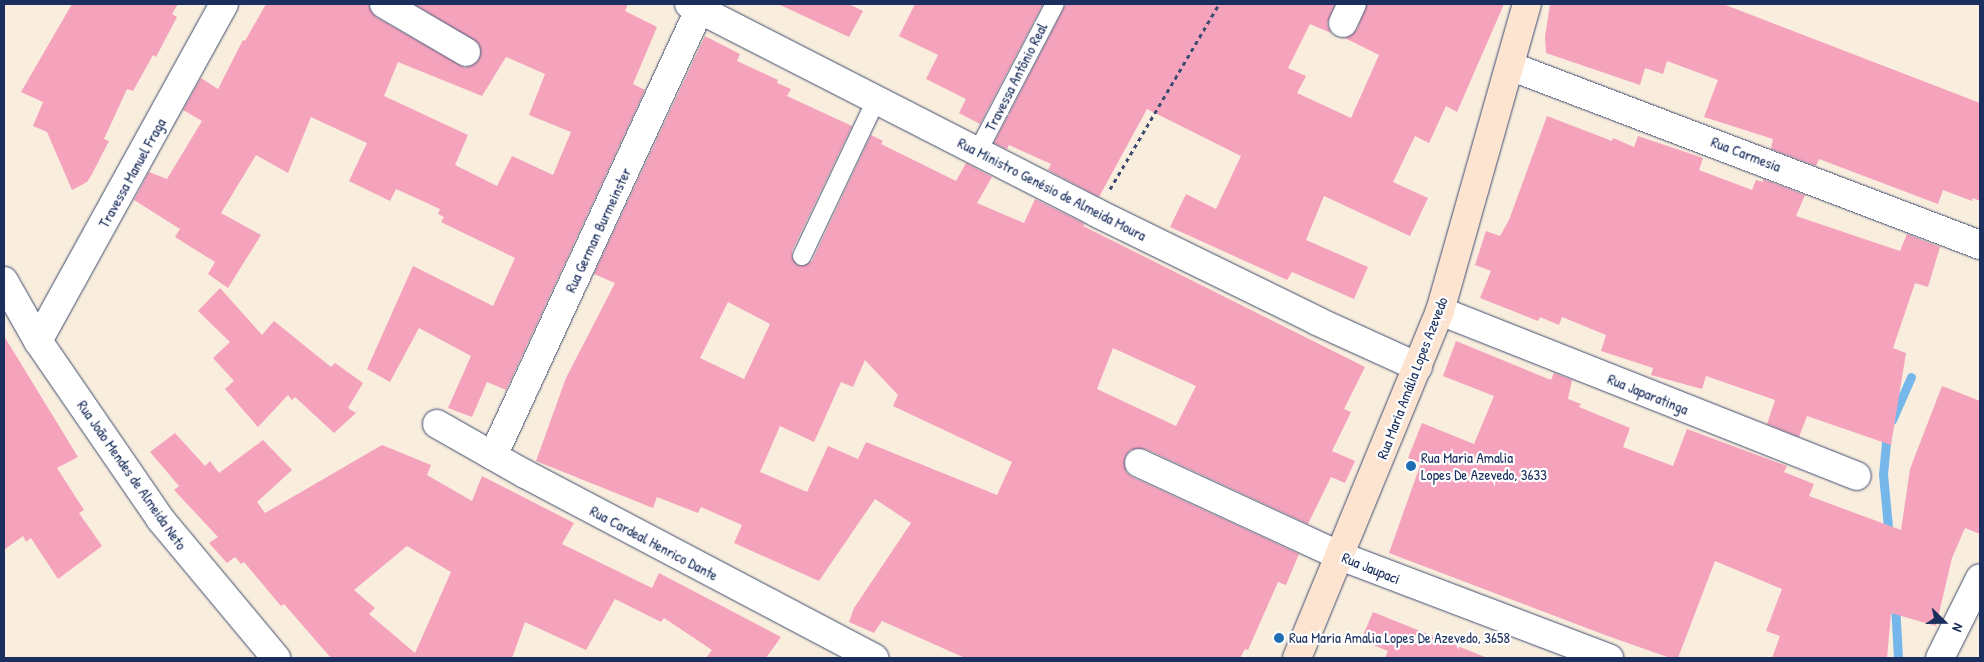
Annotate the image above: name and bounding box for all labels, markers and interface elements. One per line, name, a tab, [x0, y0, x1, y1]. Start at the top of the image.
street label: Travessa Antônio Real	[981, 20, 1051, 134]
street label: Travessa Manuel Fraga	[94, 115, 170, 231]
street label: Rua Carmesia	[1709, 132, 1783, 176]
street label: Rua Ministro Genésio de Almeida Moura	[955, 133, 1149, 245]
street label: Rua German Burmeinster	[561, 165, 635, 295]
street label: Rua Maria Amália Lopes Azevedo	[1373, 294, 1451, 462]
street label: Rua Japaratinga	[1605, 370, 1691, 418]
street label: Rua João Mendes de Almeida Neto	[74, 397, 190, 553]
place label: Rua Maria Amalia Lopes De Azevedo, 3633	[1421, 448, 1547, 483]
marker: Rua Maria Amalia Lopes De Azevedo, 3633	[1405, 460, 1417, 472]
street label: Rua Cardeal Henrico Dante	[587, 502, 721, 584]
street label: Rua Jaupaci	[1339, 548, 1403, 588]
north arrow	[1919, 597, 1969, 647]
text: N	[1948, 621, 1969, 635]
place label: Rua Maria Amalia Lopes De Azevedo, 3658	[1289, 629, 1510, 647]
marker: Rua Maria Amalia Lopes De Azevedo, 3658	[1273, 632, 1285, 644]

